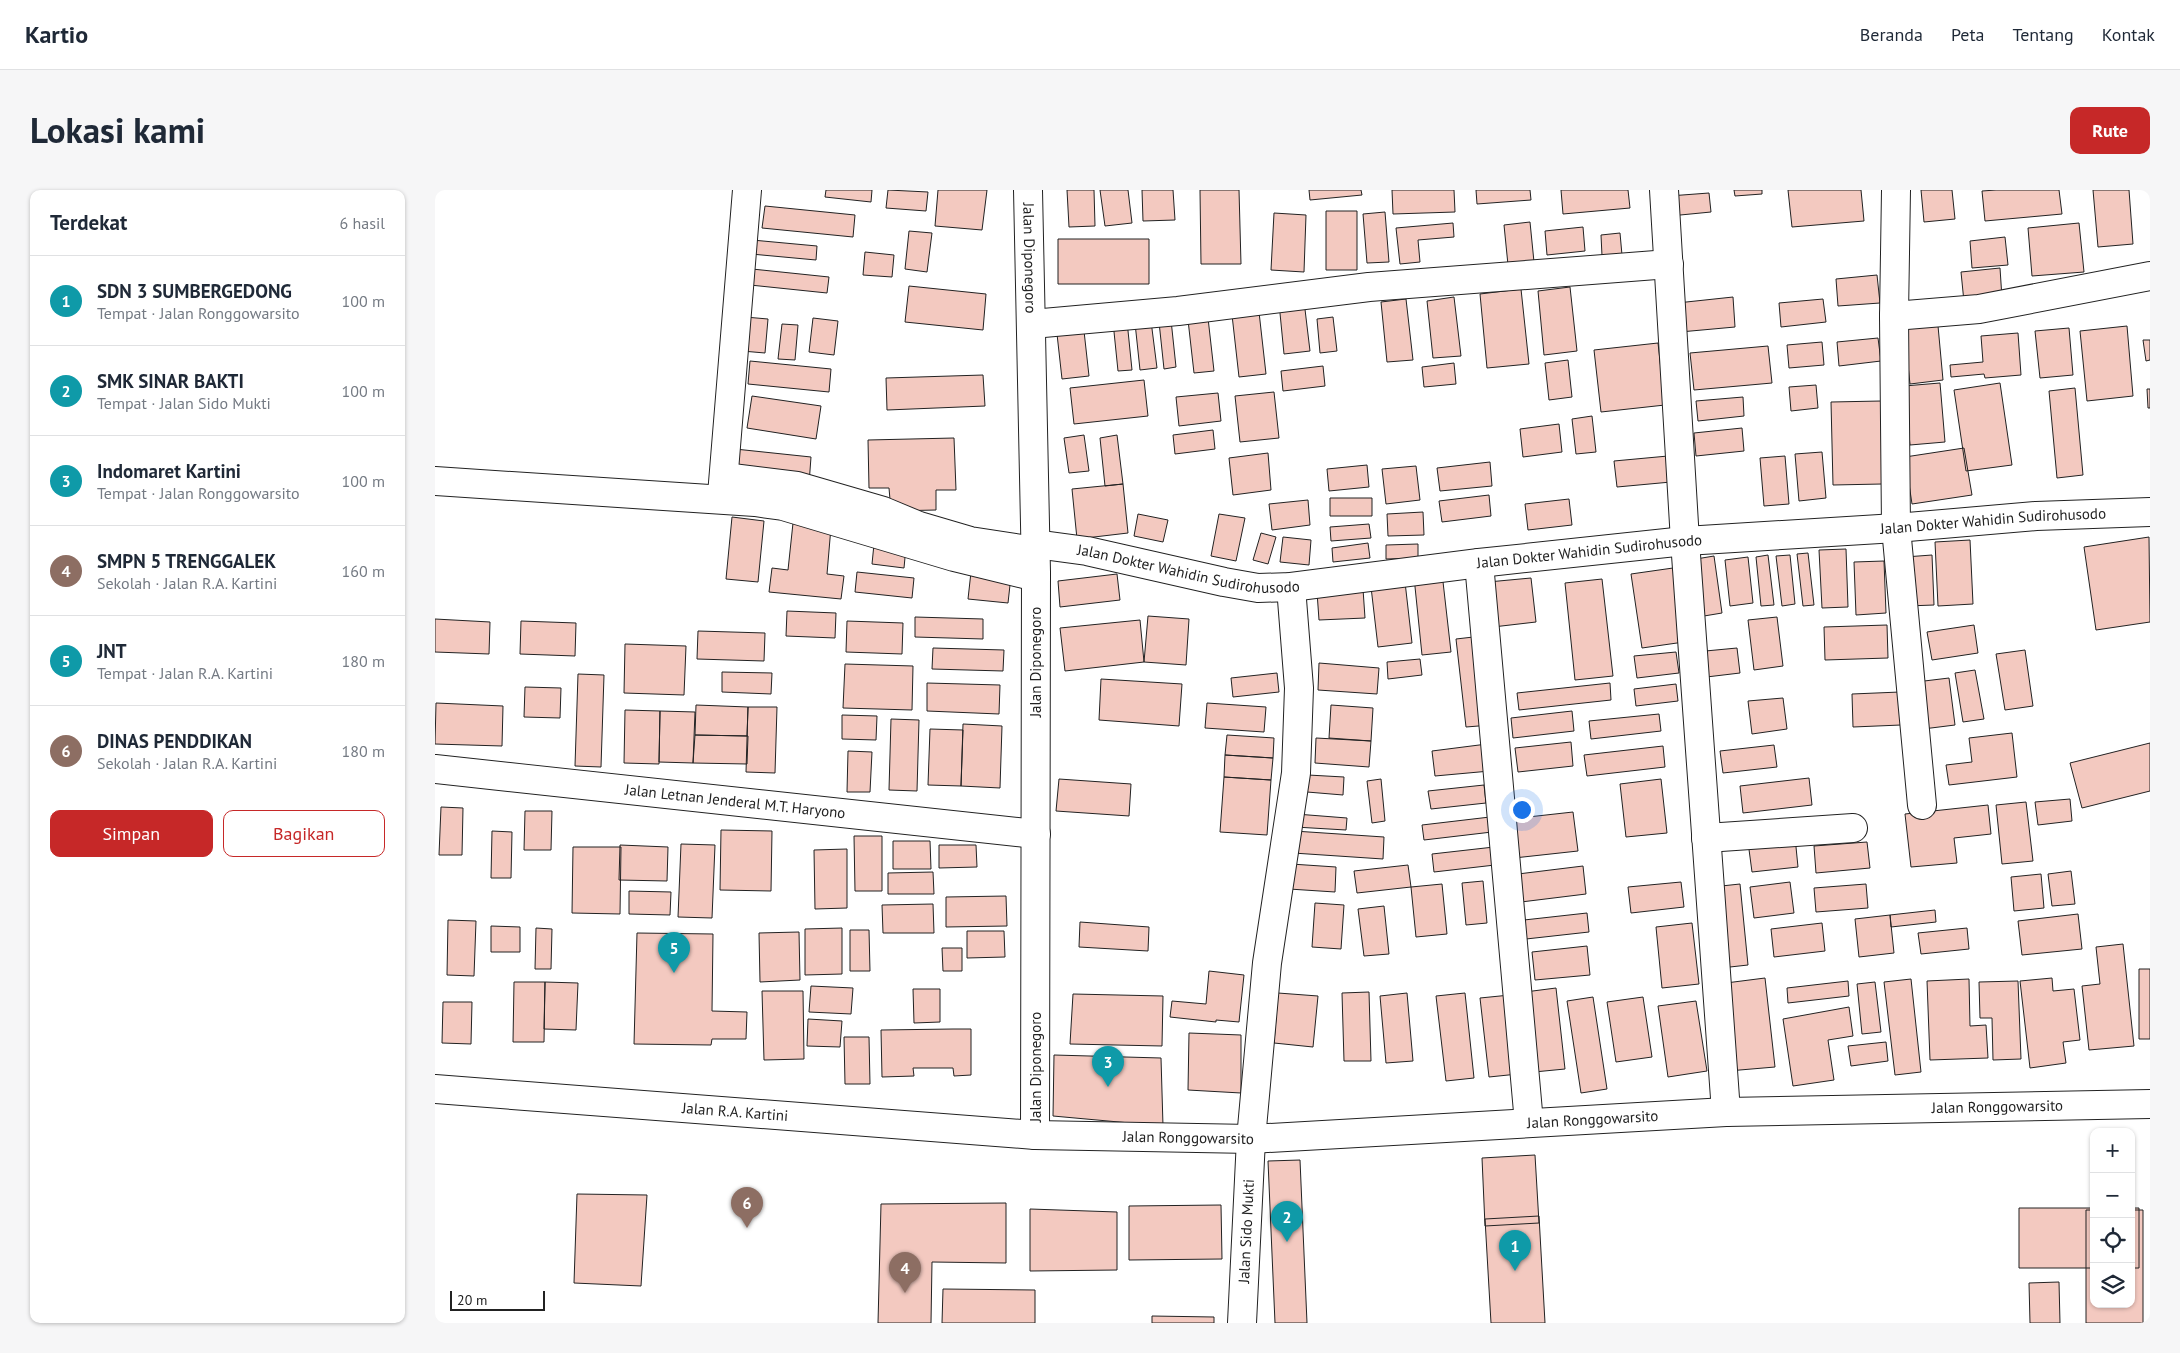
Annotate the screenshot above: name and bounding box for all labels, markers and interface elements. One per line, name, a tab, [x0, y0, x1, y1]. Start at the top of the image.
text: Kartio	[25, 19, 88, 50]
text: Beranda	[1860, 23, 1923, 46]
text: Peta	[1951, 23, 1985, 46]
text: Tentang	[2013, 23, 2074, 46]
text: Kontak	[2102, 23, 2155, 46]
text: Lokasi kami	[30, 107, 205, 153]
button: Rute	[2070, 107, 2150, 154]
street label: Jalan Diponegoro	[1019, 201, 1041, 314]
text: Terdekat	[50, 209, 127, 236]
text: 6 hasil	[340, 213, 385, 233]
text: SDN 3 SUMBERGEDONG	[97, 279, 292, 303]
text: 1	[61, 291, 71, 311]
text: 100 m	[342, 291, 385, 311]
text: Tempat · Jalan Ronggowarsito	[97, 303, 300, 323]
text: SMK SINAR BAKTI	[97, 369, 244, 393]
text: 2	[61, 381, 71, 401]
text: 100 m	[342, 381, 385, 401]
text: Tempat · Jalan Sido Mukti	[97, 393, 271, 413]
text: Indomaret Kartini	[97, 459, 241, 483]
text: 3	[61, 471, 71, 491]
text: 100 m	[342, 471, 385, 491]
text: Tempat · Jalan Ronggowarsito	[97, 483, 300, 503]
street label: Jalan Dokter Wahidin Sudirohusodo	[1879, 504, 2106, 538]
street label: Jalan Dokter Wahidin Sudirohusodo	[1475, 530, 1703, 572]
street label: Jalan Dokter Wahidin Sudirohusodo	[1075, 540, 1301, 597]
text: SMPN 5 TRENGGALEK	[97, 549, 276, 573]
text: 4	[61, 561, 71, 581]
text: 160 m	[342, 561, 385, 581]
text: Sekolah · Jalan R.A. Kartini	[97, 573, 277, 593]
street label: Jalan Diponegoro	[1026, 607, 1045, 718]
text: JNT	[97, 639, 127, 663]
text: 5	[61, 651, 71, 671]
text: 180 m	[342, 651, 385, 671]
text: Tempat · Jalan R.A. Kartini	[97, 663, 273, 683]
text: DINAS PENDDIKAN	[97, 729, 252, 753]
text: 6	[61, 741, 71, 761]
text: 180 m	[342, 741, 385, 761]
text: Sekolah · Jalan R.A. Kartini	[97, 753, 277, 773]
street label: Jalan Letnan Jenderal M.T. Haryono	[623, 780, 846, 822]
your location	[1509, 797, 1535, 823]
button: Simpan	[50, 810, 213, 857]
button: Bagikan	[223, 810, 385, 857]
pin: 5	[658, 932, 690, 973]
street label: Jalan Diponegoro	[1026, 1012, 1045, 1123]
pin: 3	[1092, 1046, 1124, 1087]
street label: Jalan Ronggowarsito	[1931, 1096, 2063, 1117]
street label: Jalan R.A. Kartini	[680, 1098, 789, 1125]
street label: Jalan Ronggowarsito	[1526, 1106, 1659, 1132]
street label: Jalan Ronggowarsito	[1121, 1127, 1254, 1148]
map controls	[2090, 1128, 2135, 1308]
button: +	[2090, 1128, 2135, 1173]
button: −	[2090, 1173, 2135, 1218]
street label: Jalan Sido Mukti	[1234, 1179, 1258, 1285]
pin: 6	[731, 1187, 763, 1228]
pin: 2	[1271, 1201, 1303, 1242]
button: locate	[2090, 1218, 2135, 1263]
pin: 1	[1499, 1230, 1531, 1271]
pin: 4	[889, 1252, 921, 1293]
button: layers	[2090, 1263, 2135, 1308]
scale bar	[450, 1288, 545, 1311]
text: 20 m	[457, 1291, 487, 1309]

